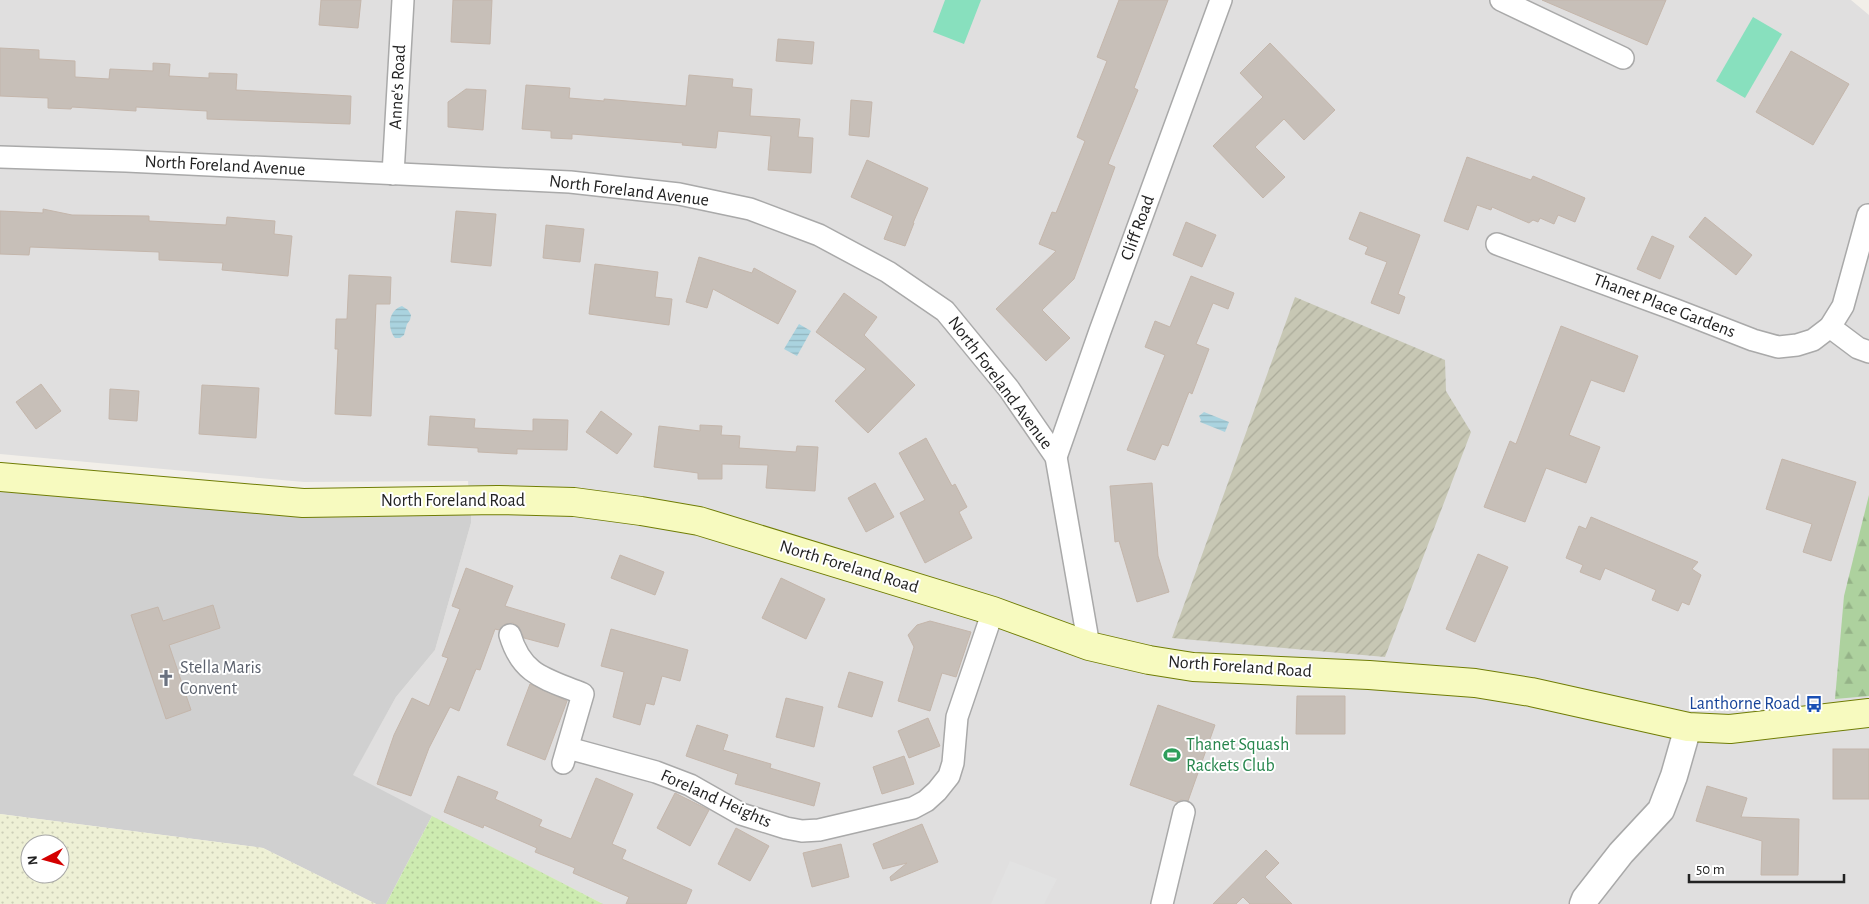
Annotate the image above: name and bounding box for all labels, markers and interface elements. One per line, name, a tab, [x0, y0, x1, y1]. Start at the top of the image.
street label: Anne's Road	[387, 44, 409, 130]
street label: North Foreland Avenue	[144, 153, 306, 179]
street label: North Foreland Avenue	[548, 172, 710, 210]
street label: Cliff Road	[1118, 193, 1158, 263]
street label: Thanet Place Gardens	[1590, 271, 1738, 341]
street label: North Foreland Avenue	[944, 313, 1056, 453]
street label: North Foreland Road	[381, 492, 525, 510]
street label: North Foreland Road	[777, 537, 921, 597]
street label: North Foreland Road	[1167, 653, 1313, 681]
place label: Stella Maris Convent	[180, 659, 261, 698]
church icon: Stella Maris Convent	[156, 668, 176, 688]
bus stop icon: Lanthorne Road	[1804, 694, 1824, 714]
place label: Lanthorne Road	[1689, 695, 1800, 713]
place label: Thanet Squash Rackets Club	[1186, 736, 1289, 775]
sports icon: Thanet Squash Rackets Club	[1162, 745, 1182, 765]
street label: Foreland Heights	[658, 767, 774, 831]
north arrow	[20, 834, 70, 884]
scale bar	[1689, 852, 1844, 884]
text: N	[26, 855, 41, 866]
text: 50 m	[1696, 862, 1725, 877]

